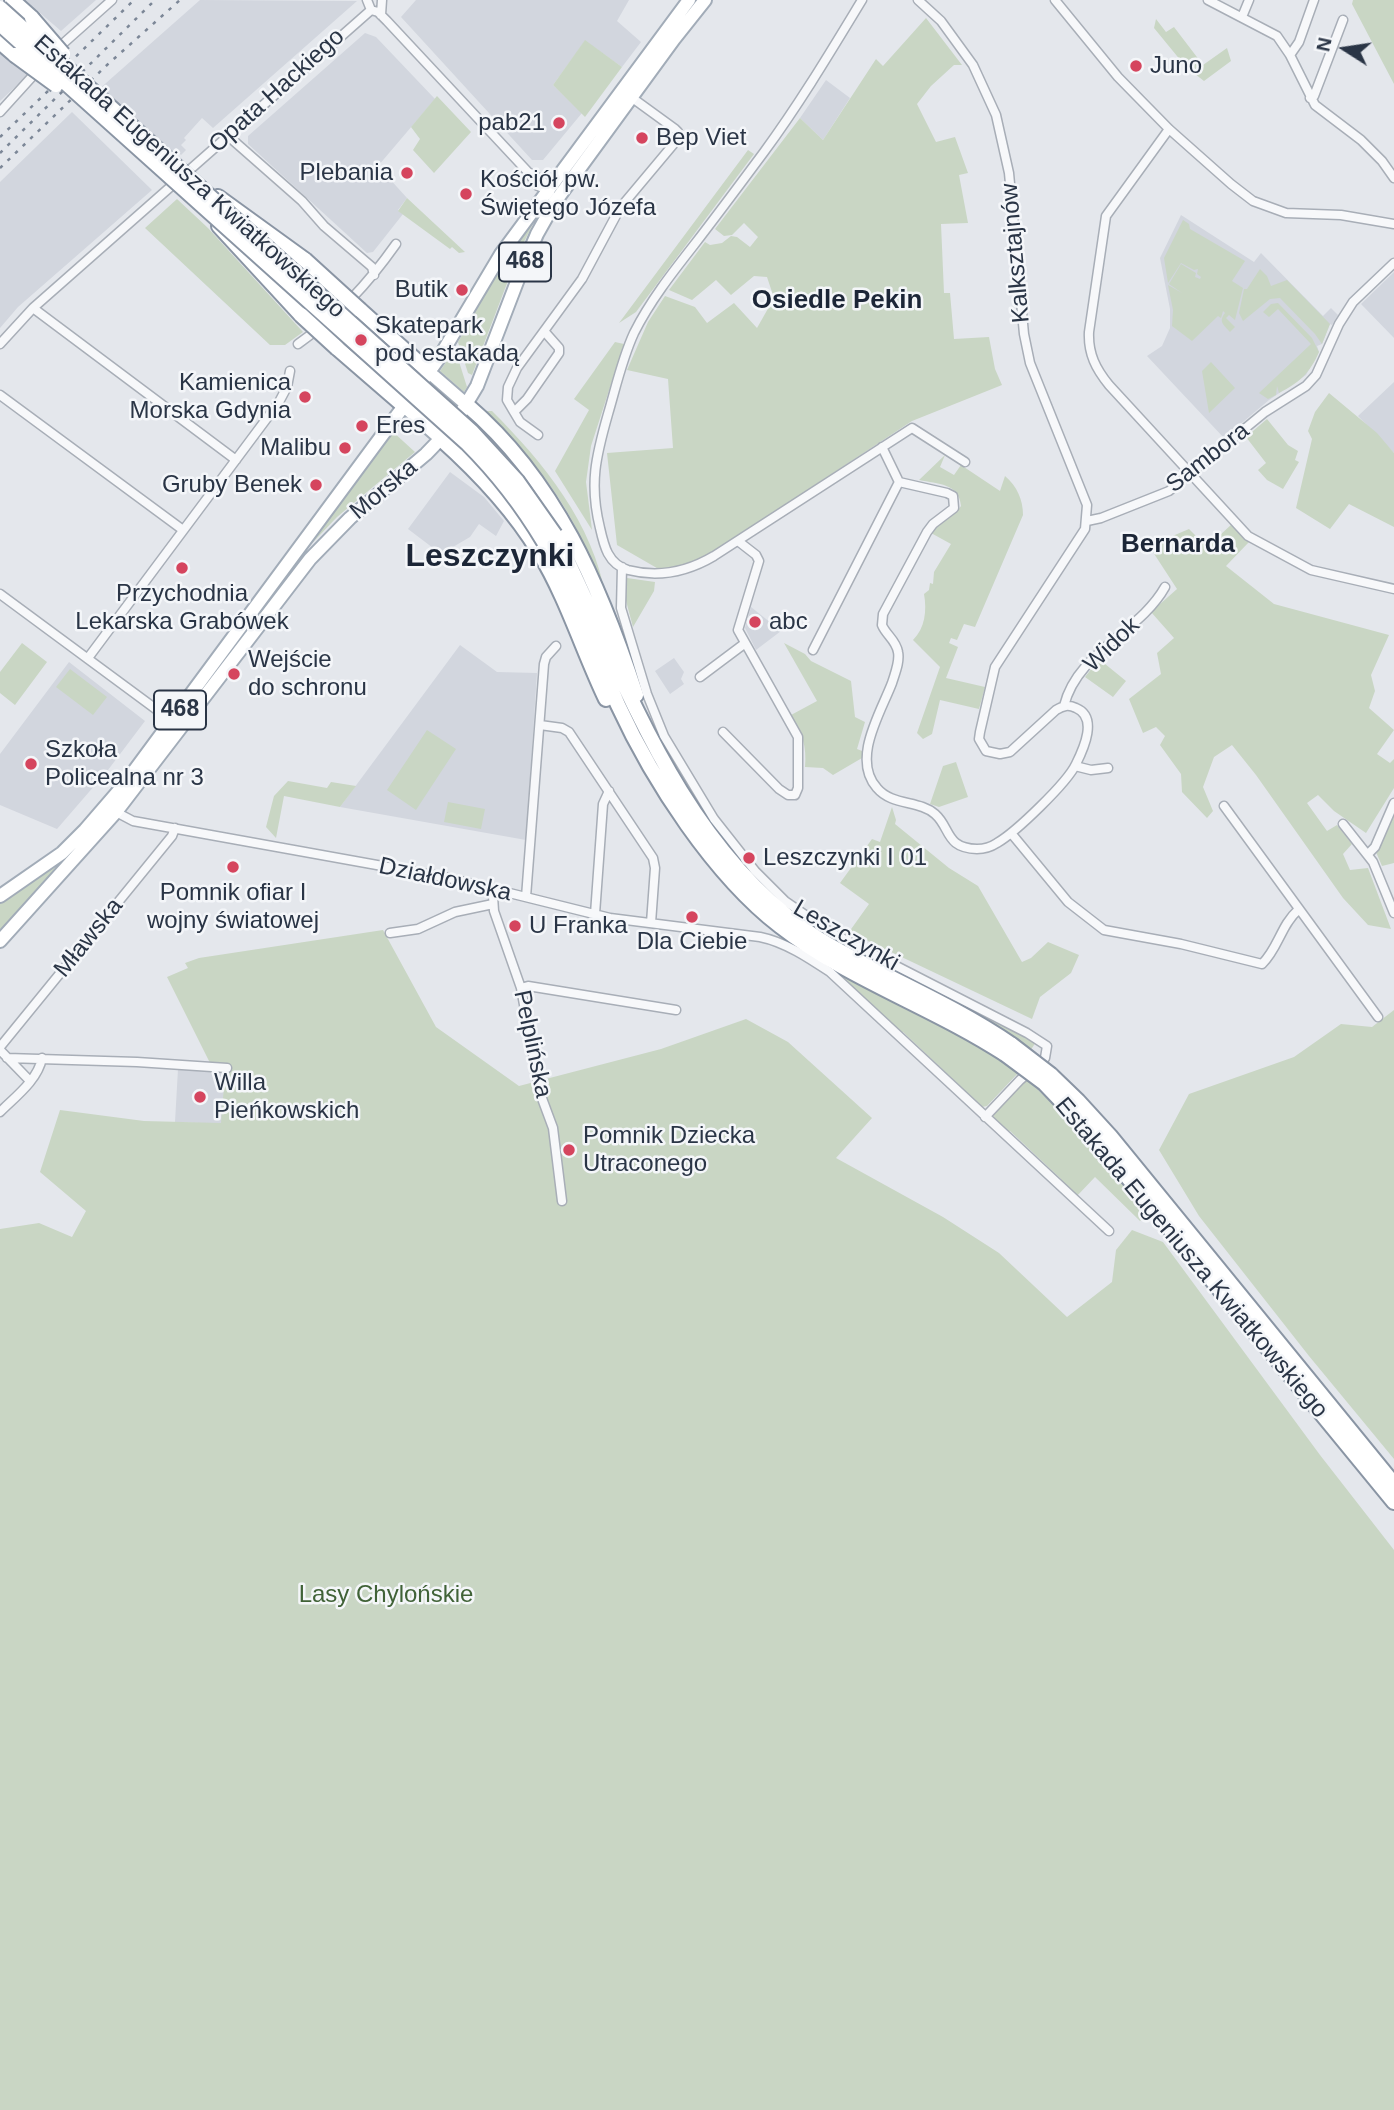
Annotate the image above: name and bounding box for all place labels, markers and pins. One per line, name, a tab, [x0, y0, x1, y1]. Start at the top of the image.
place label: Juno	[1150, 52, 1202, 80]
marker: Juno	[1128, 58, 1144, 74]
place label: pab21	[478, 109, 545, 137]
marker: pab21	[551, 115, 567, 131]
place label: Bep Viet	[656, 124, 746, 152]
marker: Bep Viet	[634, 130, 650, 146]
place label: Plebania	[300, 159, 393, 187]
marker: Plebania	[399, 165, 415, 181]
place label: Kościół pw. Świętego Józefa	[480, 166, 656, 222]
marker: Kościół pw. Świętego Józefa	[458, 186, 474, 202]
place label: Butik	[395, 276, 448, 304]
marker: Butik	[454, 282, 470, 298]
place label: Skatepark pod estakadą	[375, 312, 519, 368]
marker: Skatepark pod estakadą	[353, 332, 369, 348]
place label: Kamienica Morska Gdynia	[130, 369, 291, 425]
marker: Kamienica Morska Gdynia	[297, 389, 313, 405]
place label: Eres	[376, 412, 425, 440]
marker: Eres	[354, 418, 370, 434]
place label: Malibu	[260, 434, 331, 462]
marker: Malibu	[337, 440, 353, 456]
place label: Gruby Benek	[162, 471, 302, 499]
marker: Gruby Benek	[308, 477, 324, 493]
marker: Przychodnia Lekarska Grabówek	[174, 560, 190, 576]
place label: Przychodnia Lekarska Grabówek	[75, 580, 289, 636]
place label: abc	[769, 608, 808, 636]
marker: abc	[747, 614, 763, 630]
place label: Wejście do schronu	[248, 646, 367, 702]
marker: Wejście do schronu	[226, 666, 242, 682]
place label: Szkoła Policealna nr 3	[45, 736, 204, 792]
marker: Szkoła Policealna nr 3	[23, 756, 39, 772]
place label: Leszczynki I 01	[763, 844, 927, 872]
marker: Leszczynki I 01	[741, 850, 757, 866]
marker: Pomnik ofiar I wojny światowej	[225, 859, 241, 875]
place label: Pomnik ofiar I wojny światowej	[147, 879, 319, 935]
marker: Dla Ciebie	[684, 909, 700, 925]
place label: U Franka	[529, 912, 628, 940]
marker: U Franka	[507, 918, 523, 934]
place label: Dla Ciebie	[637, 928, 747, 956]
place label: Willa Pieńkowskich	[214, 1069, 359, 1125]
marker: Willa Pieńkowskich	[192, 1089, 208, 1105]
place label: Pomnik Dziecka Utraconego	[583, 1122, 755, 1178]
marker: Pomnik Dziecka Utraconego	[561, 1142, 577, 1158]

